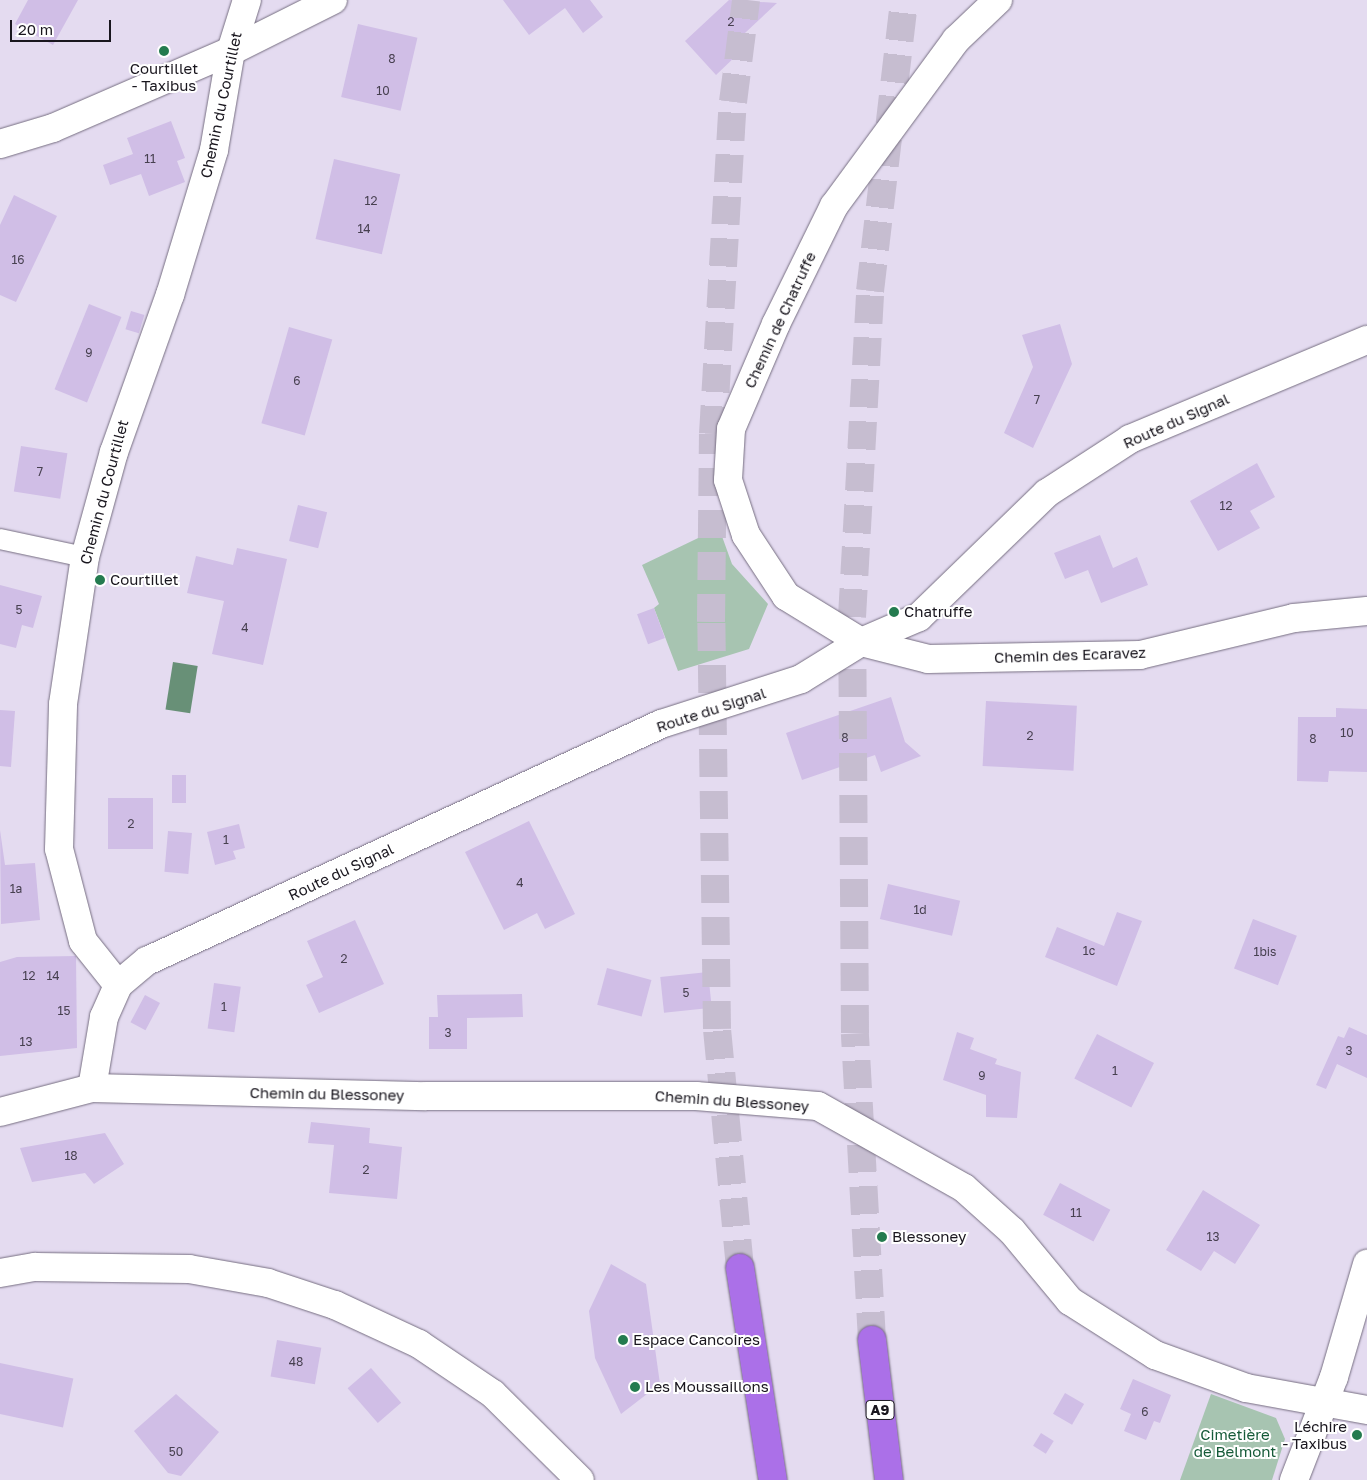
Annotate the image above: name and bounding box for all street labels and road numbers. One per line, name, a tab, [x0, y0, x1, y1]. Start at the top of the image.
street label: Chemin du Courtillet	[197, 30, 245, 180]
street label: Chemin de Chatruffe	[740, 249, 820, 391]
street label: Route du Signal	[1120, 390, 1232, 452]
street label: Chemin du Courtillet	[76, 418, 132, 566]
street label: Chemin des Ecaravez	[994, 643, 1146, 667]
street label: Route du Signal	[654, 684, 768, 736]
street label: Route du Signal	[286, 840, 396, 904]
street label: Chemin du Blessoney	[249, 1084, 405, 1104]
street label: Chemin du Blessoney	[654, 1087, 810, 1115]
road number: A9	[865, 1398, 895, 1422]

